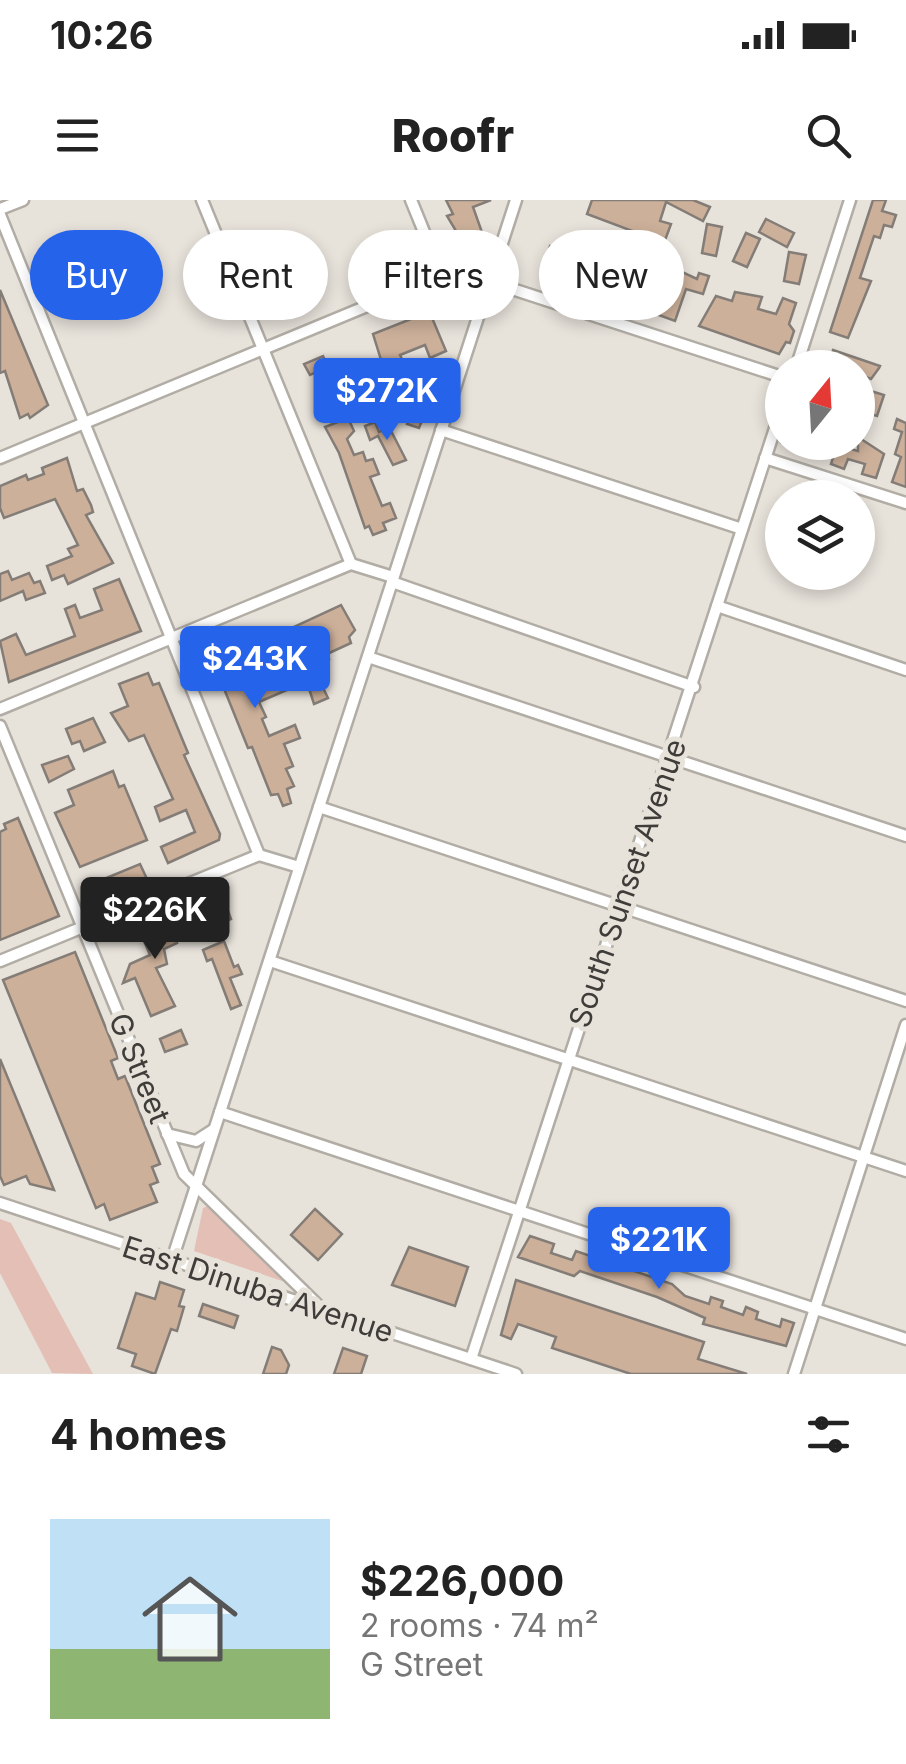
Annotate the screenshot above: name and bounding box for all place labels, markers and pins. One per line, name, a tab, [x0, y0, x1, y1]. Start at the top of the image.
pin: $272K	[317, 358, 457, 443]
pin: $243K	[185, 626, 325, 711]
pin: $226K	[85, 877, 225, 962]
pin: $221K	[589, 1207, 729, 1292]

